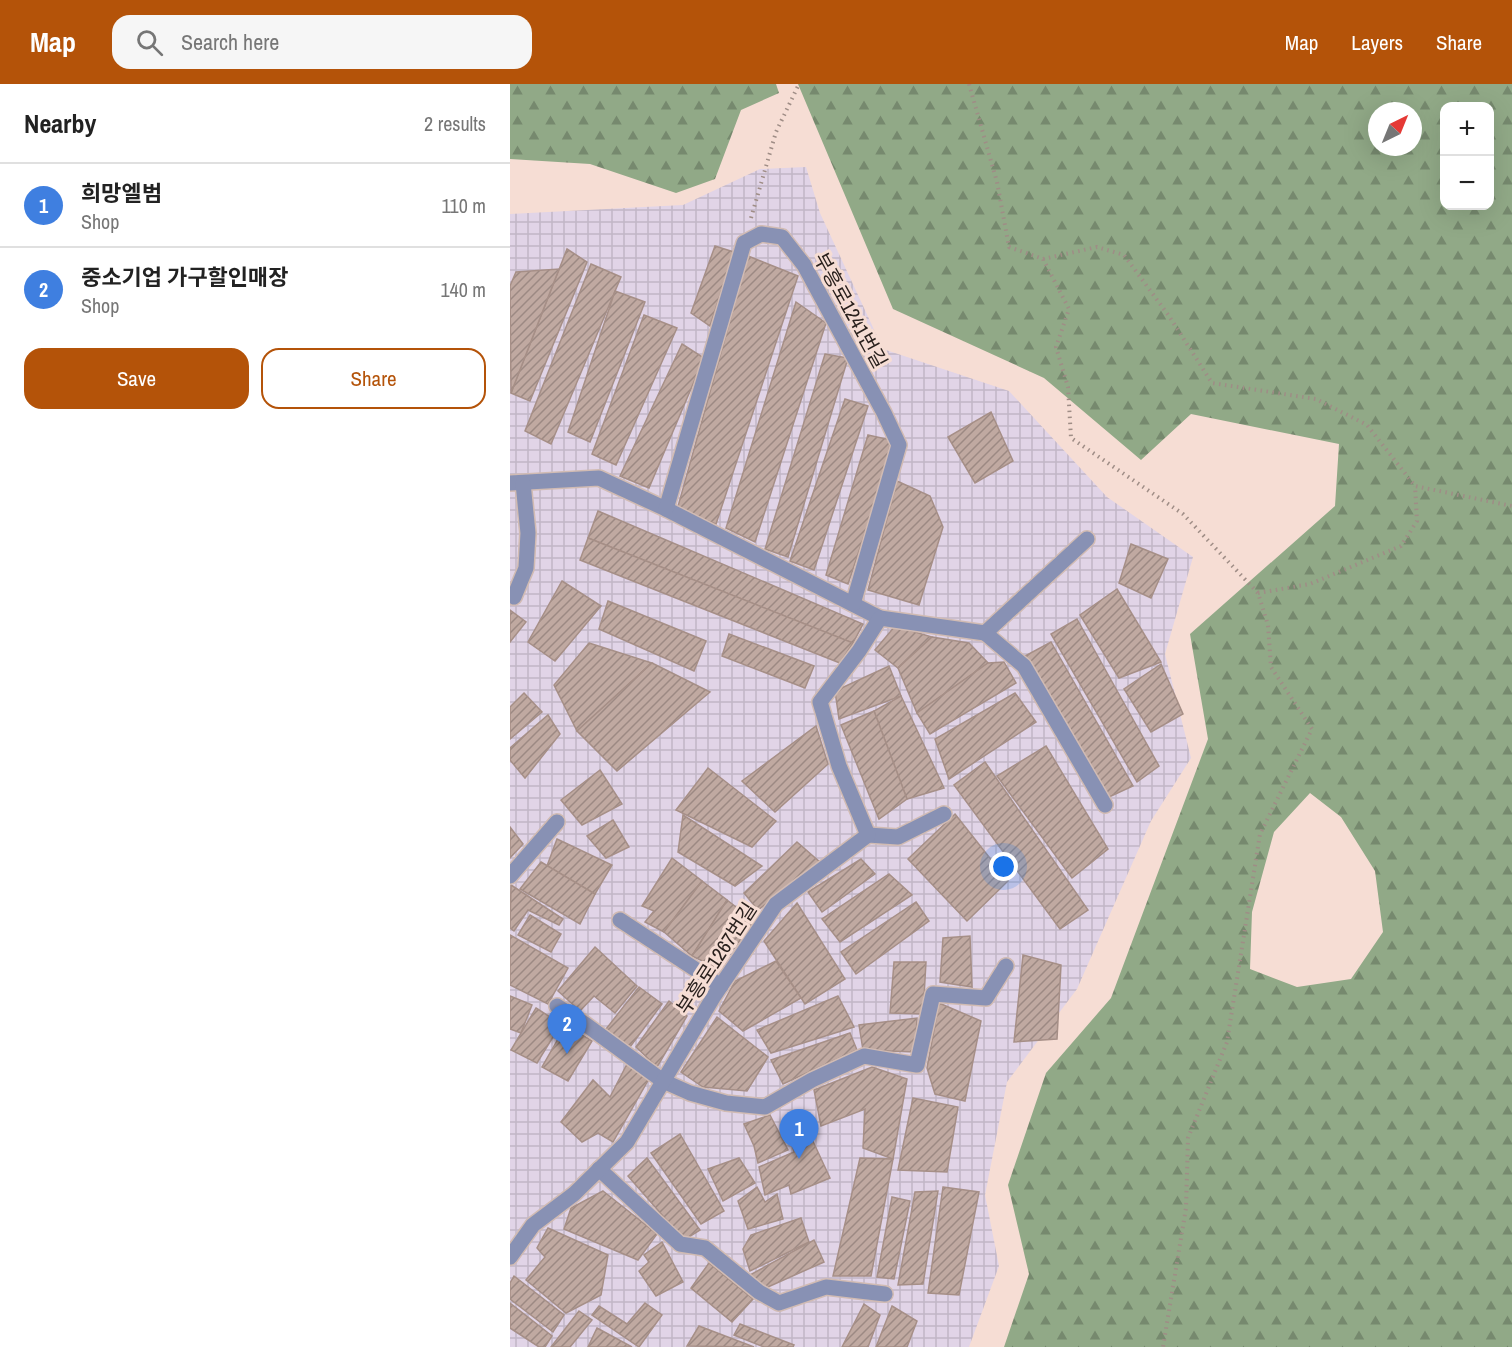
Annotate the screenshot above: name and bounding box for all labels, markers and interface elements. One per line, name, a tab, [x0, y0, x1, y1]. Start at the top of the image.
search box	[112, 15, 532, 69]
text: Map	[30, 23, 76, 61]
icon: search	[133, 26, 166, 59]
text: Search here	[181, 27, 279, 57]
text: Map	[1285, 28, 1318, 57]
text: Layers	[1351, 28, 1403, 57]
text: Share	[1436, 28, 1482, 57]
north arrow	[1368, 102, 1422, 156]
map controls	[1440, 102, 1494, 210]
button: +	[1440, 102, 1494, 156]
text: Nearby	[24, 106, 96, 141]
text: 2 results	[424, 110, 486, 137]
button: −	[1440, 156, 1494, 210]
text: 희망엘범	[81, 178, 162, 208]
text: 1	[39, 192, 48, 219]
text: 110 m	[442, 192, 486, 219]
text: Shop	[81, 208, 119, 235]
street label: 부흥로1241번길	[808, 247, 894, 373]
text: 중소기업 가구할인매장	[81, 262, 288, 292]
text: 2	[39, 276, 48, 303]
text: 140 m	[440, 276, 486, 303]
text: Shop	[81, 292, 119, 319]
button: Save	[24, 348, 249, 409]
button: Share	[261, 348, 486, 409]
your location	[989, 852, 1018, 881]
street label: 부흥로1267번길	[670, 897, 762, 1019]
pin: 2	[548, 1004, 586, 1054]
pin: 1	[780, 1110, 818, 1159]

